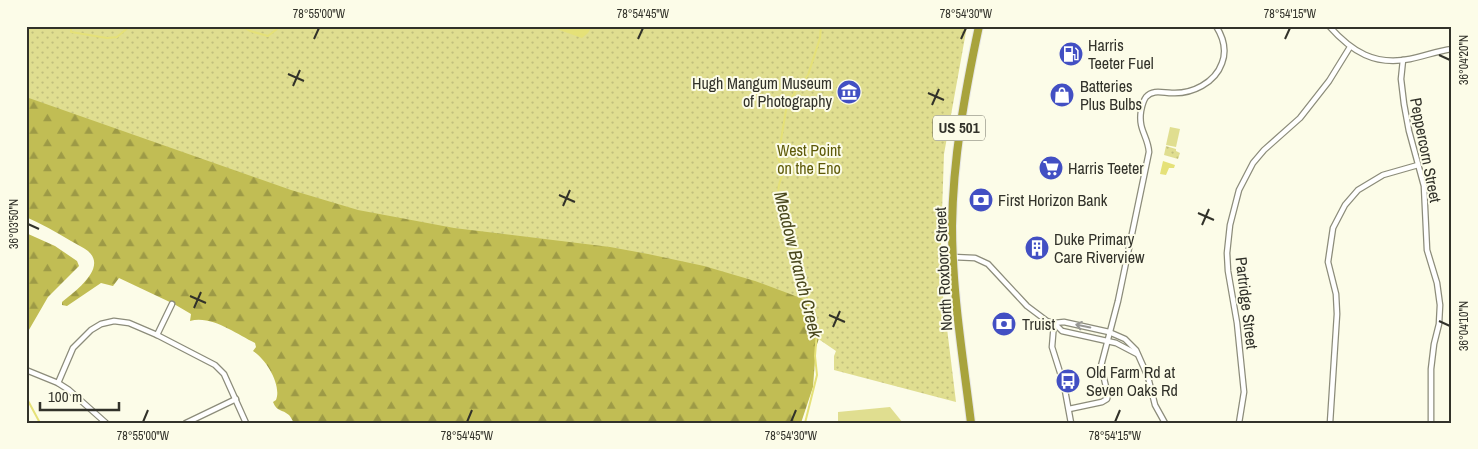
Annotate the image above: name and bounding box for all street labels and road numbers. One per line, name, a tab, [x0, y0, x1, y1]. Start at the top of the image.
street label: Peppercorn Street	[1405, 96, 1447, 205]
road number: US 501	[933, 116, 985, 140]
street label: North Roxboro Street	[929, 206, 957, 331]
street label: Partridge Street	[1230, 256, 1264, 351]

